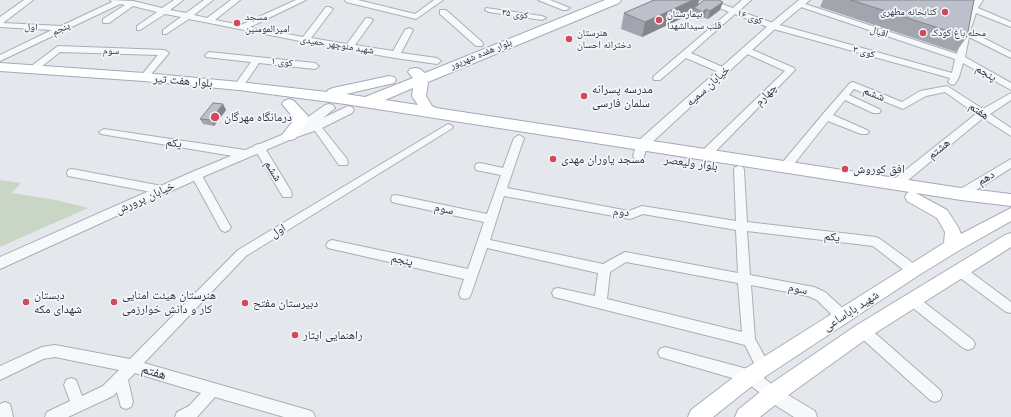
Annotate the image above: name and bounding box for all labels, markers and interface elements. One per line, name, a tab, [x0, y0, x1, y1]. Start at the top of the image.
street label: کوی ۳۵	[501, 6, 529, 22]
place label: کتابخانه مطهری	[880, 6, 937, 18]
street label: کوی ۱۶	[735, 7, 765, 27]
marker: کتابخانه مطهری	[940, 7, 950, 17]
place label: بیمارستان قلب سیدالشهدا	[667, 8, 721, 32]
place label: مسجد امیرالمومنین	[245, 11, 290, 34]
marker: بیمارستان قلب سیدالشهدا	[654, 15, 664, 25]
marker: مسجد امیرالمومنین	[232, 18, 242, 28]
street label: پنجم	[50, 20, 72, 38]
street label: اول	[24, 21, 38, 33]
street label: اقبال	[869, 24, 889, 40]
place label: هنرستان دخترانه احسان	[577, 27, 631, 50]
place label: محله باغ کودک	[931, 27, 986, 39]
marker: محله باغ کودک	[918, 28, 928, 38]
street label: شهبد منوچهر حمیدی	[299, 33, 375, 57]
marker: هنرستان دخترانه احسان	[564, 34, 574, 44]
street label: بلوار هفده شهریور	[448, 36, 514, 72]
street label: کوی ۳	[852, 43, 876, 61]
street label: سوم	[103, 45, 119, 57]
street label: کوی ۱	[270, 55, 294, 69]
street label: پنجم	[973, 61, 999, 85]
street label: خیابان سمیه	[683, 63, 733, 109]
street label: بلوار هفت تیر	[153, 71, 213, 91]
street label: چهارم	[752, 81, 780, 109]
place label: مدرسه پسرانه سلمان فارسی	[592, 82, 653, 110]
street label: ششم	[861, 83, 887, 105]
marker: مدرسه پسرانه سلمان فارسی	[579, 91, 589, 101]
street label: هفتم	[966, 99, 992, 123]
place label: درمانگاه مهرگان	[224, 110, 292, 124]
marker: درمانگاه مهرگان	[209, 111, 221, 123]
street label: یکم	[165, 135, 183, 151]
street label: هشتم	[925, 136, 953, 162]
place label: مسجد یاوران مهدی	[561, 152, 645, 166]
street label: بلوار ولیعصر	[663, 152, 719, 174]
marker: مسجد یاوران مهدی	[548, 154, 558, 164]
street label: ششم	[261, 158, 285, 184]
place label: افق کوروش	[853, 162, 905, 176]
marker: افق کوروش	[840, 164, 850, 174]
street label: دهم	[975, 167, 997, 189]
street label: خیابان پرورش	[113, 179, 177, 217]
street label: سوم	[433, 200, 455, 218]
street label: دوم	[612, 204, 630, 220]
street label: اول	[268, 221, 288, 241]
street label: یکم	[823, 229, 841, 245]
street label: پنجم	[390, 251, 414, 269]
street label: سوم	[787, 280, 809, 298]
place label: دبستان شهدای مکه	[34, 288, 82, 316]
place label: هنرستان هیئت امنایی کار و دانش خوارزمی	[122, 288, 216, 316]
street label: شهید باباساعی	[820, 288, 882, 334]
place label: دبیرستان مفتح	[253, 296, 318, 310]
marker: دبستان شهدای مکه	[21, 297, 31, 307]
marker: هنرستان هیئت امنایی کار و دانش خوارزمی	[109, 297, 119, 307]
marker: دبیرستان مفتح	[240, 298, 250, 308]
place label: راهنمایی ایثار	[303, 328, 363, 342]
marker: راهنمایی ایثار	[290, 330, 300, 340]
street label: هفتم	[140, 360, 168, 384]

